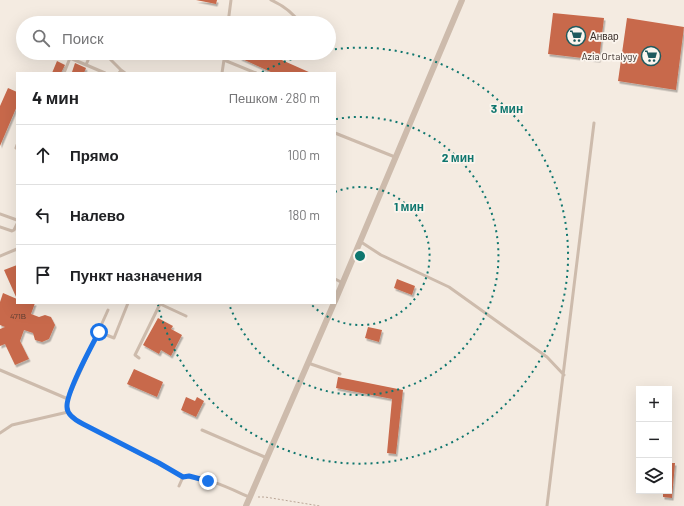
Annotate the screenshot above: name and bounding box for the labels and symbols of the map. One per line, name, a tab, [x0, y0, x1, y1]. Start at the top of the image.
supermarket icon: Анвар	[565, 25, 587, 47]
place label: Анвар	[590, 30, 619, 42]
supermarket icon: Azia Ortalygy	[640, 45, 662, 67]
place label: Azia Ortalygy	[581, 50, 637, 62]
text: 3 мин	[491, 101, 523, 115]
text: 2 мин	[442, 150, 474, 164]
text: 1 мин	[394, 199, 424, 213]
centre of rings	[353, 249, 367, 263]
house number: 471В	[10, 311, 26, 321]
route start	[90, 323, 108, 341]
route end	[199, 472, 217, 490]

